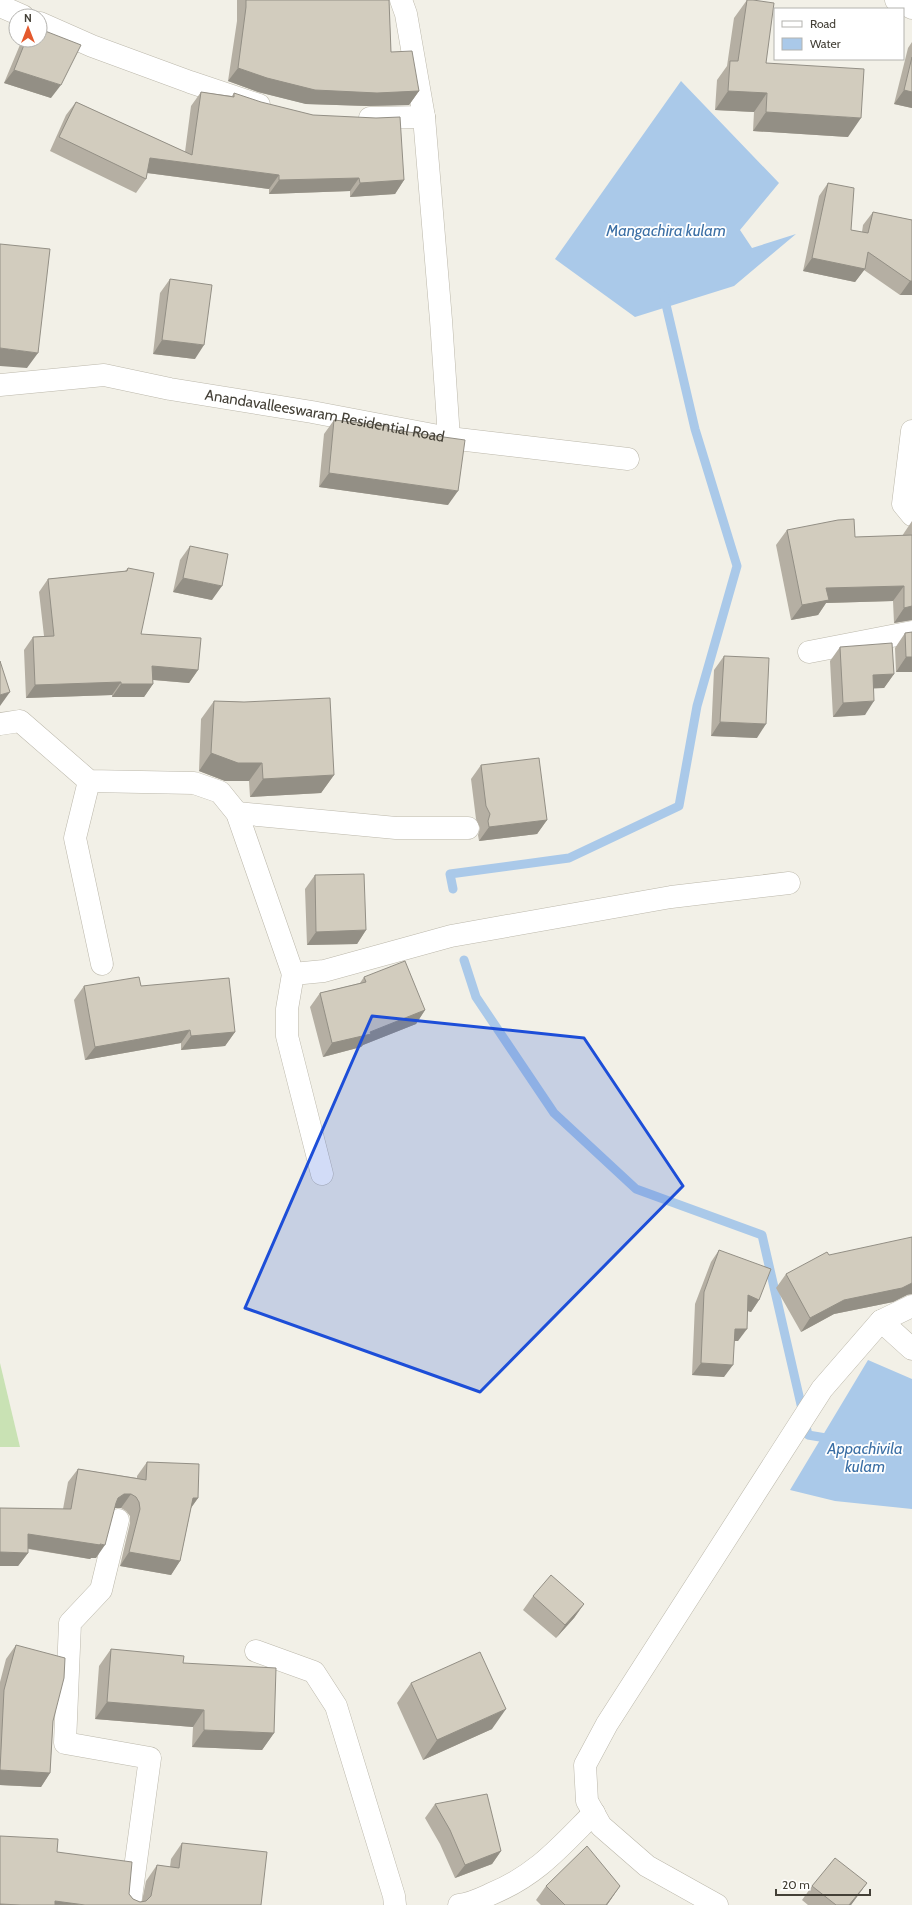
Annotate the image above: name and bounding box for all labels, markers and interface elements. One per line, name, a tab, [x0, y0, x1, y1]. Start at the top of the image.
north arrow	[8, 8, 48, 48]
legend	[774, 8, 904, 60]
text: N	[24, 11, 32, 25]
text: Road	[810, 16, 836, 31]
text: Water	[810, 36, 841, 51]
water label: Mangachira kulam	[605, 221, 726, 240]
street label: Anandavalleeswaram Residential Road	[204, 386, 446, 446]
water label: Appachivila kulam	[826, 1439, 903, 1476]
scale bar	[776, 1871, 870, 1897]
text: 20 m	[782, 1877, 810, 1892]

